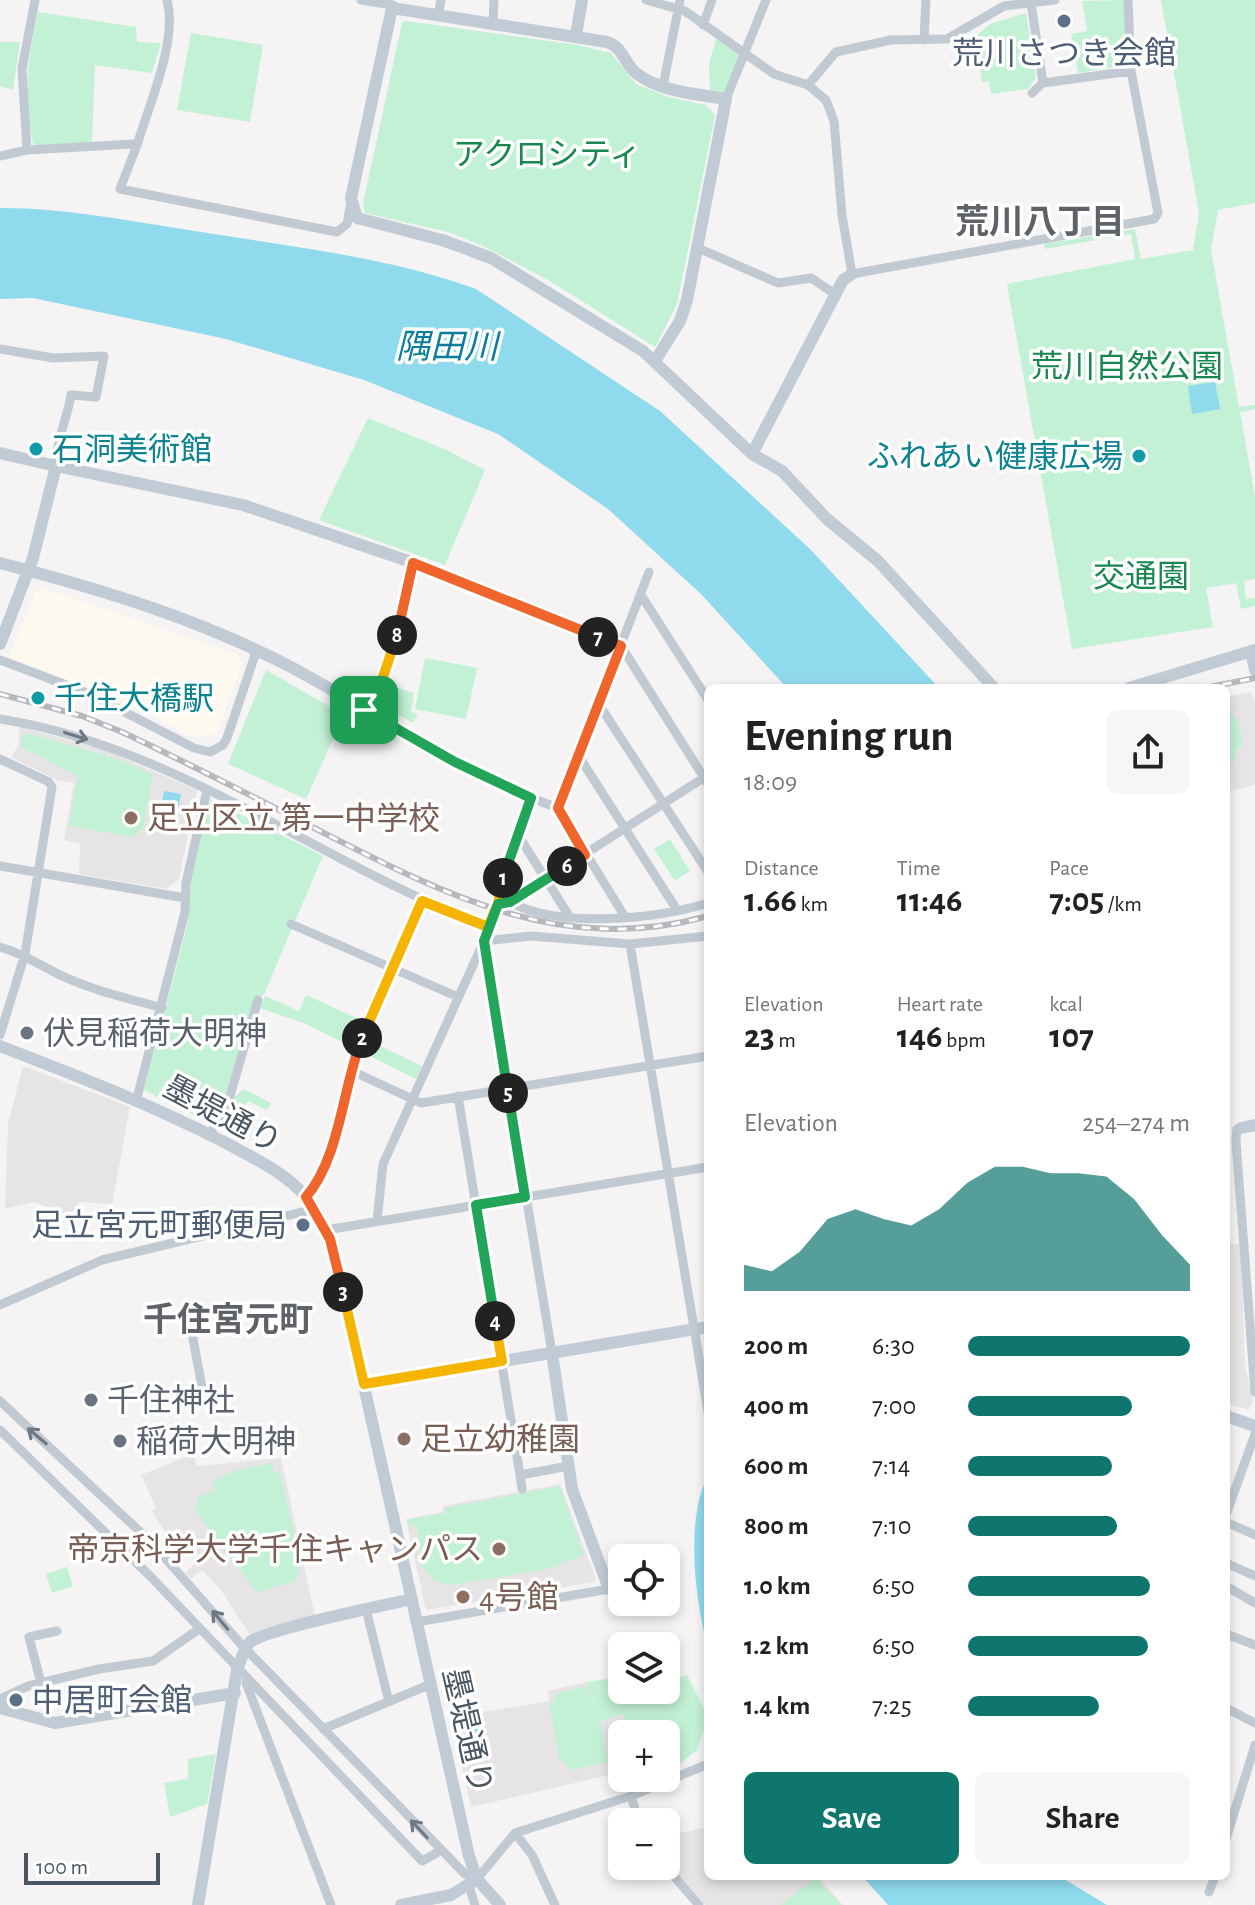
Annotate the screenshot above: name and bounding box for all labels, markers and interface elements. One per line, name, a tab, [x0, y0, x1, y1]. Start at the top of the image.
marker: 荒川さつき会館	[1055, 12, 1073, 30]
place label: 荒川さつき会館	[952, 37, 1176, 70]
park label: アクロシティ	[453, 139, 641, 171]
district label: 荒川八丁目	[955, 204, 1125, 240]
water label: 隅田川	[396, 330, 501, 365]
park label: 荒川自然公園	[1031, 349, 1223, 383]
place label: 石洞美術館	[52, 433, 212, 466]
marker: 石洞美術館	[27, 440, 45, 458]
place label: ふれあい健康広場	[867, 440, 1123, 473]
marker: ふれあい健康広場	[1130, 447, 1148, 465]
park label: 交通園	[1093, 560, 1189, 593]
pin: 8	[377, 615, 417, 655]
pin: 7	[578, 617, 618, 657]
text: 8	[392, 624, 402, 646]
text: 7	[593, 626, 603, 648]
pin	[330, 676, 398, 744]
place label: 千住大橋駅	[54, 681, 214, 715]
icon: arrive	[342, 688, 386, 732]
marker: 千住大橋駅	[29, 689, 47, 707]
button: share	[1106, 710, 1190, 794]
text: Evening run	[744, 715, 953, 759]
one-way arrow	[63, 729, 89, 744]
text: 18:09	[744, 769, 797, 795]
place label: 足立区立 第一中学校	[147, 802, 440, 835]
marker: 足立区立 第一中学校	[122, 809, 140, 827]
pin: 6	[547, 846, 587, 886]
text: 6	[562, 855, 572, 877]
text: Distance	[744, 857, 819, 879]
text: Time	[897, 857, 941, 879]
text: Pace	[1049, 857, 1089, 879]
pin: 1	[483, 858, 523, 898]
text: 1	[499, 867, 507, 889]
text: 1.66	[744, 884, 797, 918]
text: 11:46	[897, 884, 962, 918]
text: 7:05	[1049, 884, 1104, 918]
text: km	[797, 893, 828, 915]
text: /km	[1104, 893, 1142, 915]
text: Elevation	[744, 993, 824, 1015]
text: Heart rate	[897, 993, 983, 1015]
text: kcal	[1049, 993, 1083, 1015]
place label: 伏見稲荷大明神	[43, 1017, 267, 1050]
pin: 2	[342, 1018, 382, 1058]
text: 23	[744, 1020, 775, 1054]
text: 146	[897, 1020, 942, 1054]
text: 107	[1049, 1020, 1094, 1054]
marker: 伏見稲荷大明神	[18, 1024, 36, 1042]
text: 2	[357, 1027, 367, 1049]
text: m	[775, 1029, 796, 1051]
text: bpm	[942, 1029, 986, 1051]
street label: 墨堤通り	[159, 1070, 287, 1159]
pin: 5	[488, 1073, 528, 1113]
text: 5	[503, 1082, 513, 1104]
text: Elevation	[744, 1110, 838, 1136]
text: 254–274 m	[1082, 1110, 1190, 1136]
place label: 足立宮元町郵便局	[31, 1208, 287, 1242]
marker: 足立宮元町郵便局	[294, 1216, 312, 1234]
pin: 3	[323, 1272, 363, 1312]
text: 3	[338, 1281, 348, 1303]
pin: 4	[475, 1301, 515, 1341]
district label: 千住宮元町	[143, 1302, 313, 1338]
text: 4	[489, 1310, 501, 1332]
text: 200 m	[744, 1333, 808, 1359]
text: 6:30	[872, 1333, 915, 1359]
place label: 千住神社	[107, 1383, 235, 1417]
marker: 千住神社	[82, 1391, 100, 1409]
text: 400 m	[744, 1393, 809, 1419]
text: 7:00	[872, 1393, 916, 1419]
place label: 足立幼稚園	[420, 1423, 580, 1456]
place label: 稲荷大明神	[136, 1425, 296, 1458]
one-way arrow	[28, 1427, 48, 1445]
marker: 足立幼稚園	[395, 1430, 413, 1448]
marker: 稲荷大明神	[111, 1432, 129, 1450]
text: 600 m	[744, 1453, 809, 1479]
text: 7:14	[872, 1453, 910, 1479]
text: 800 m	[744, 1513, 809, 1539]
text: 7:10	[872, 1513, 911, 1539]
place label: 帝京科学大学千住キャンパス	[67, 1532, 483, 1566]
marker: 帝京科学大学千住キャンパス	[490, 1540, 508, 1558]
map controls	[608, 1544, 680, 1880]
button: locate	[608, 1544, 680, 1616]
text: 1.0 km	[744, 1573, 811, 1599]
text: 6:50	[872, 1573, 915, 1599]
place label: 4号館	[479, 1581, 558, 1614]
marker: 4号館	[454, 1588, 472, 1606]
one-way arrow	[211, 1611, 229, 1631]
button: layers	[608, 1632, 680, 1704]
text: 1.2 km	[744, 1633, 809, 1659]
text: 6:50	[872, 1633, 915, 1659]
street label: 墨堤通り	[437, 1665, 498, 1797]
place label: 中居町会館	[32, 1684, 192, 1717]
marker: 中居町会館	[7, 1691, 25, 1709]
text: 1.4 km	[744, 1693, 810, 1719]
text: 7:25	[872, 1693, 912, 1719]
button: +	[608, 1720, 680, 1792]
button: Save	[744, 1772, 959, 1864]
button: Share	[975, 1772, 1190, 1864]
button: −	[608, 1808, 680, 1880]
one-way arrow	[410, 1819, 429, 1839]
scale bar	[24, 1849, 160, 1885]
text: 100 m	[36, 1856, 88, 1878]

